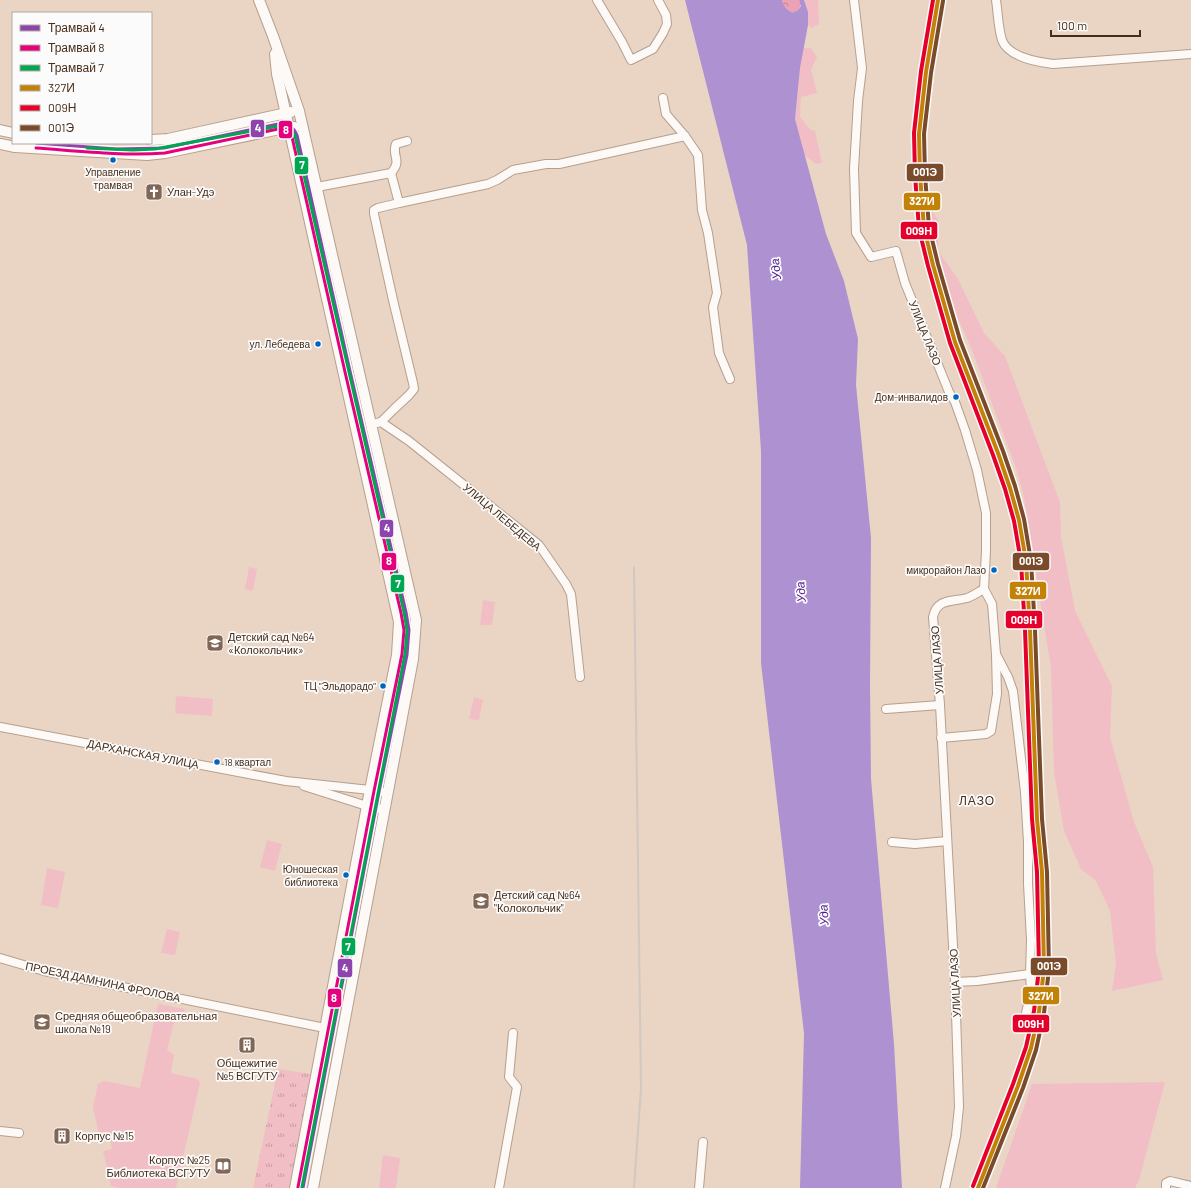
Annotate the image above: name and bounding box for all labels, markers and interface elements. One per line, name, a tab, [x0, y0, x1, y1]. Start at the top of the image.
legend	[12, 12, 152, 144]
scale bar	[1051, 12, 1140, 38]
text: 100 m	[1057, 18, 1087, 32]
text: Трамвай 4	[48, 20, 105, 35]
text: Трамвай 8	[48, 40, 105, 55]
text: Трамвай 7	[48, 60, 104, 75]
text: 327И	[48, 80, 75, 94]
text: 009Н	[48, 100, 76, 114]
line badge: 4	[250, 119, 265, 138]
text: 001Э	[48, 120, 74, 134]
line badge: 8	[278, 120, 293, 139]
text: 4	[255, 121, 262, 134]
text: 8	[283, 123, 289, 136]
marker: Управление трамвая	[108, 155, 118, 165]
line badge: 7	[294, 156, 309, 175]
text: 7	[299, 158, 305, 171]
line badge: 001Э	[906, 163, 944, 182]
text: 001Э	[913, 165, 937, 178]
place label: Управление трамвая	[85, 166, 141, 191]
church icon: Улан-Удэ	[144, 182, 164, 202]
place label: Улан-Удэ	[167, 185, 215, 198]
line badge: 327И	[903, 192, 941, 211]
text: 327И	[909, 194, 935, 207]
line badge: 009Н	[900, 221, 938, 240]
text: 009Н	[906, 224, 932, 237]
water label: Уда	[767, 258, 783, 281]
street label: УЛИЦА ЛАЗО	[907, 298, 945, 368]
place label: ул. Лебедева	[249, 338, 310, 350]
marker: ул. Лебедева	[313, 339, 323, 349]
place label: Дом-инвалидов	[875, 391, 948, 403]
marker: Дом-инвалидов	[951, 392, 961, 402]
street label: УЛИЦА ЛЕБЕДЕВА	[461, 480, 544, 553]
line badge: 4	[379, 519, 394, 538]
text: 4	[384, 521, 391, 534]
line badge: 8	[381, 552, 397, 571]
line badge: 001Э	[1012, 552, 1050, 571]
text: 8	[386, 554, 392, 567]
text: 001Э	[1019, 554, 1043, 567]
place label: микрорайон Лазо	[906, 564, 986, 576]
marker: микрорайон Лазо	[989, 565, 999, 575]
line badge: 7	[390, 574, 405, 593]
text: 7	[395, 577, 401, 590]
water label: Уда	[792, 581, 808, 604]
line badge: 327И	[1009, 581, 1047, 600]
text: 327И	[1015, 584, 1041, 597]
line badge: 009Н	[1005, 610, 1043, 629]
text: 009Н	[1011, 613, 1037, 626]
street label: УЛИЦА ЛАЗО	[928, 625, 945, 695]
place label: Детский сад №64 «Колокольчик»	[228, 630, 315, 656]
school or university icon: Детский сад №64 «Колокольчик»	[205, 633, 225, 653]
place label: ТЦ "Эльдорадо"	[303, 680, 376, 692]
marker: ТЦ "Эльдорадо"	[378, 681, 388, 691]
street label: ДАРХАНСКАЯ УЛИЦА	[86, 736, 201, 771]
place label: 18 квартал	[224, 756, 271, 768]
marker: 18 квартал	[212, 757, 222, 767]
district label: ЛАЗО	[959, 793, 995, 807]
place label: Юношеская библиотека	[283, 863, 338, 888]
marker: Юношеская библиотека	[341, 870, 351, 880]
place label: Детский сад №64 "Колокольчик"	[494, 888, 581, 914]
school or university icon: Детский сад №64 "Колокольчик"	[471, 891, 491, 911]
water label: Уда	[815, 904, 831, 927]
line badge: 7	[341, 937, 356, 956]
text: 7	[345, 940, 351, 953]
street label: УЛИЦА ЛАЗО	[946, 948, 963, 1018]
line badge: 001Э	[1030, 957, 1068, 976]
line badge: 4	[337, 958, 353, 978]
street label: ПРОЕЗД ДАМНИНА ФРОЛОВА	[24, 959, 182, 1004]
text: 001Э	[1037, 959, 1061, 972]
text: 4	[342, 961, 349, 974]
line badge: 327И	[1022, 986, 1060, 1005]
line badge: 8	[327, 988, 342, 1008]
text: 327И	[1028, 989, 1054, 1002]
text: 8	[331, 991, 337, 1004]
place label: Средняя общеобразовательная школа №19	[55, 1009, 217, 1035]
school or university icon: Средняя общеобразовательная школа №19	[32, 1012, 52, 1032]
line badge: 009Н	[1012, 1014, 1050, 1033]
text: 009Н	[1018, 1017, 1044, 1030]
building icon: Общежитие №5 ВСГУТУ	[237, 1035, 257, 1055]
place label: Общежитие №5 ВСГУТУ	[216, 1056, 279, 1082]
building icon: Корпус №15	[52, 1126, 72, 1146]
place label: Корпус №15	[75, 1129, 134, 1142]
place label: Корпус №25 Библиотека ВСГУТУ	[106, 1153, 211, 1179]
library icon: Корпус №25 Библиотека ВСГУТУ	[213, 1156, 233, 1176]

